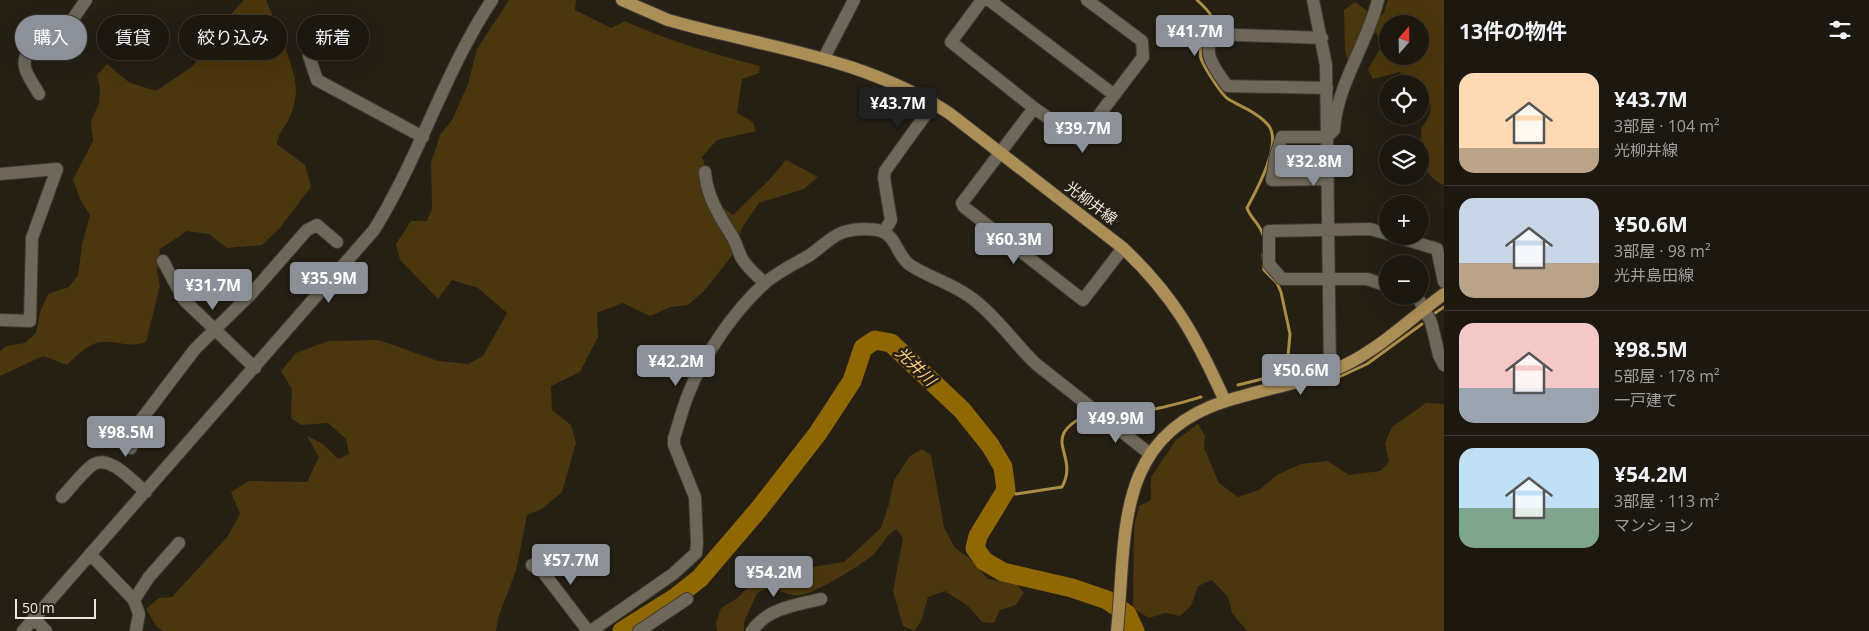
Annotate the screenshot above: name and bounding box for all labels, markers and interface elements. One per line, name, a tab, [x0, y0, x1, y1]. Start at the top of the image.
chip: 購入	[15, 15, 87, 60]
chip: 賃貸	[97, 15, 169, 60]
chip: 絞り込み	[179, 15, 287, 60]
chip: 新着	[297, 15, 369, 60]
pin: ¥41.7M	[1154, 15, 1236, 57]
north arrow	[1379, 15, 1429, 65]
map controls	[1379, 15, 1429, 305]
icon: filters	[1826, 16, 1854, 44]
text: 13件の物件	[1459, 17, 1567, 45]
text: ¥41.7M	[1167, 20, 1223, 42]
button: locate	[1379, 75, 1429, 125]
text: ¥43.7M	[1614, 85, 1688, 113]
pin: ¥43.7M	[857, 86, 939, 129]
text: ¥43.7M	[870, 92, 926, 114]
icon: home	[1499, 93, 1559, 153]
pin: ¥39.7M	[1042, 112, 1124, 154]
text: 3部屋 · 104 m²	[1614, 115, 1720, 137]
text: ¥39.7M	[1055, 117, 1111, 139]
button: layers	[1379, 135, 1429, 185]
text: 光柳井線	[1614, 139, 1678, 161]
pin: ¥32.8M	[1273, 144, 1355, 187]
text: ¥32.8M	[1286, 150, 1342, 172]
street label: 光柳井線	[1062, 176, 1122, 228]
button: +	[1379, 195, 1429, 245]
text: ¥50.6M	[1614, 210, 1688, 238]
icon: home	[1499, 218, 1559, 278]
pin: ¥60.3M	[973, 222, 1055, 265]
text: ¥60.3M	[986, 228, 1042, 250]
text: 3部屋 · 98 m²	[1614, 240, 1711, 262]
button: −	[1379, 255, 1429, 305]
pin: ¥35.9M	[288, 262, 370, 304]
text: 光井島田線	[1614, 264, 1694, 286]
text: ¥35.9M	[301, 267, 357, 289]
pin: ¥31.7M	[172, 268, 254, 311]
text: ¥31.7M	[185, 274, 241, 296]
text: ¥98.5M	[1614, 335, 1688, 363]
water label: 光井川	[891, 341, 942, 392]
icon: home	[1499, 343, 1559, 403]
pin: ¥42.2M	[635, 344, 717, 387]
text: ¥42.2M	[648, 350, 704, 372]
pin: ¥50.6M	[1260, 354, 1342, 396]
text: ¥50.6M	[1273, 359, 1329, 381]
text: 5部屋 · 178 m²	[1614, 365, 1720, 387]
text: 一戸建て	[1614, 389, 1678, 411]
pin: ¥49.9M	[1075, 402, 1157, 444]
text: ¥49.9M	[1088, 407, 1144, 429]
pin: ¥98.5M	[85, 416, 167, 458]
text: ¥98.5M	[98, 421, 154, 443]
text: ¥54.2M	[1614, 460, 1688, 488]
icon: home	[1499, 468, 1559, 528]
text: 3部屋 · 113 m²	[1614, 490, 1720, 512]
text: マンション	[1614, 514, 1694, 536]
pin: ¥57.7M	[530, 544, 612, 586]
text: ¥57.7M	[543, 549, 599, 571]
pin: ¥54.2M	[733, 556, 815, 598]
text: ¥54.2M	[746, 561, 802, 583]
scale bar	[15, 596, 96, 619]
text: 50 m	[22, 598, 55, 617]

